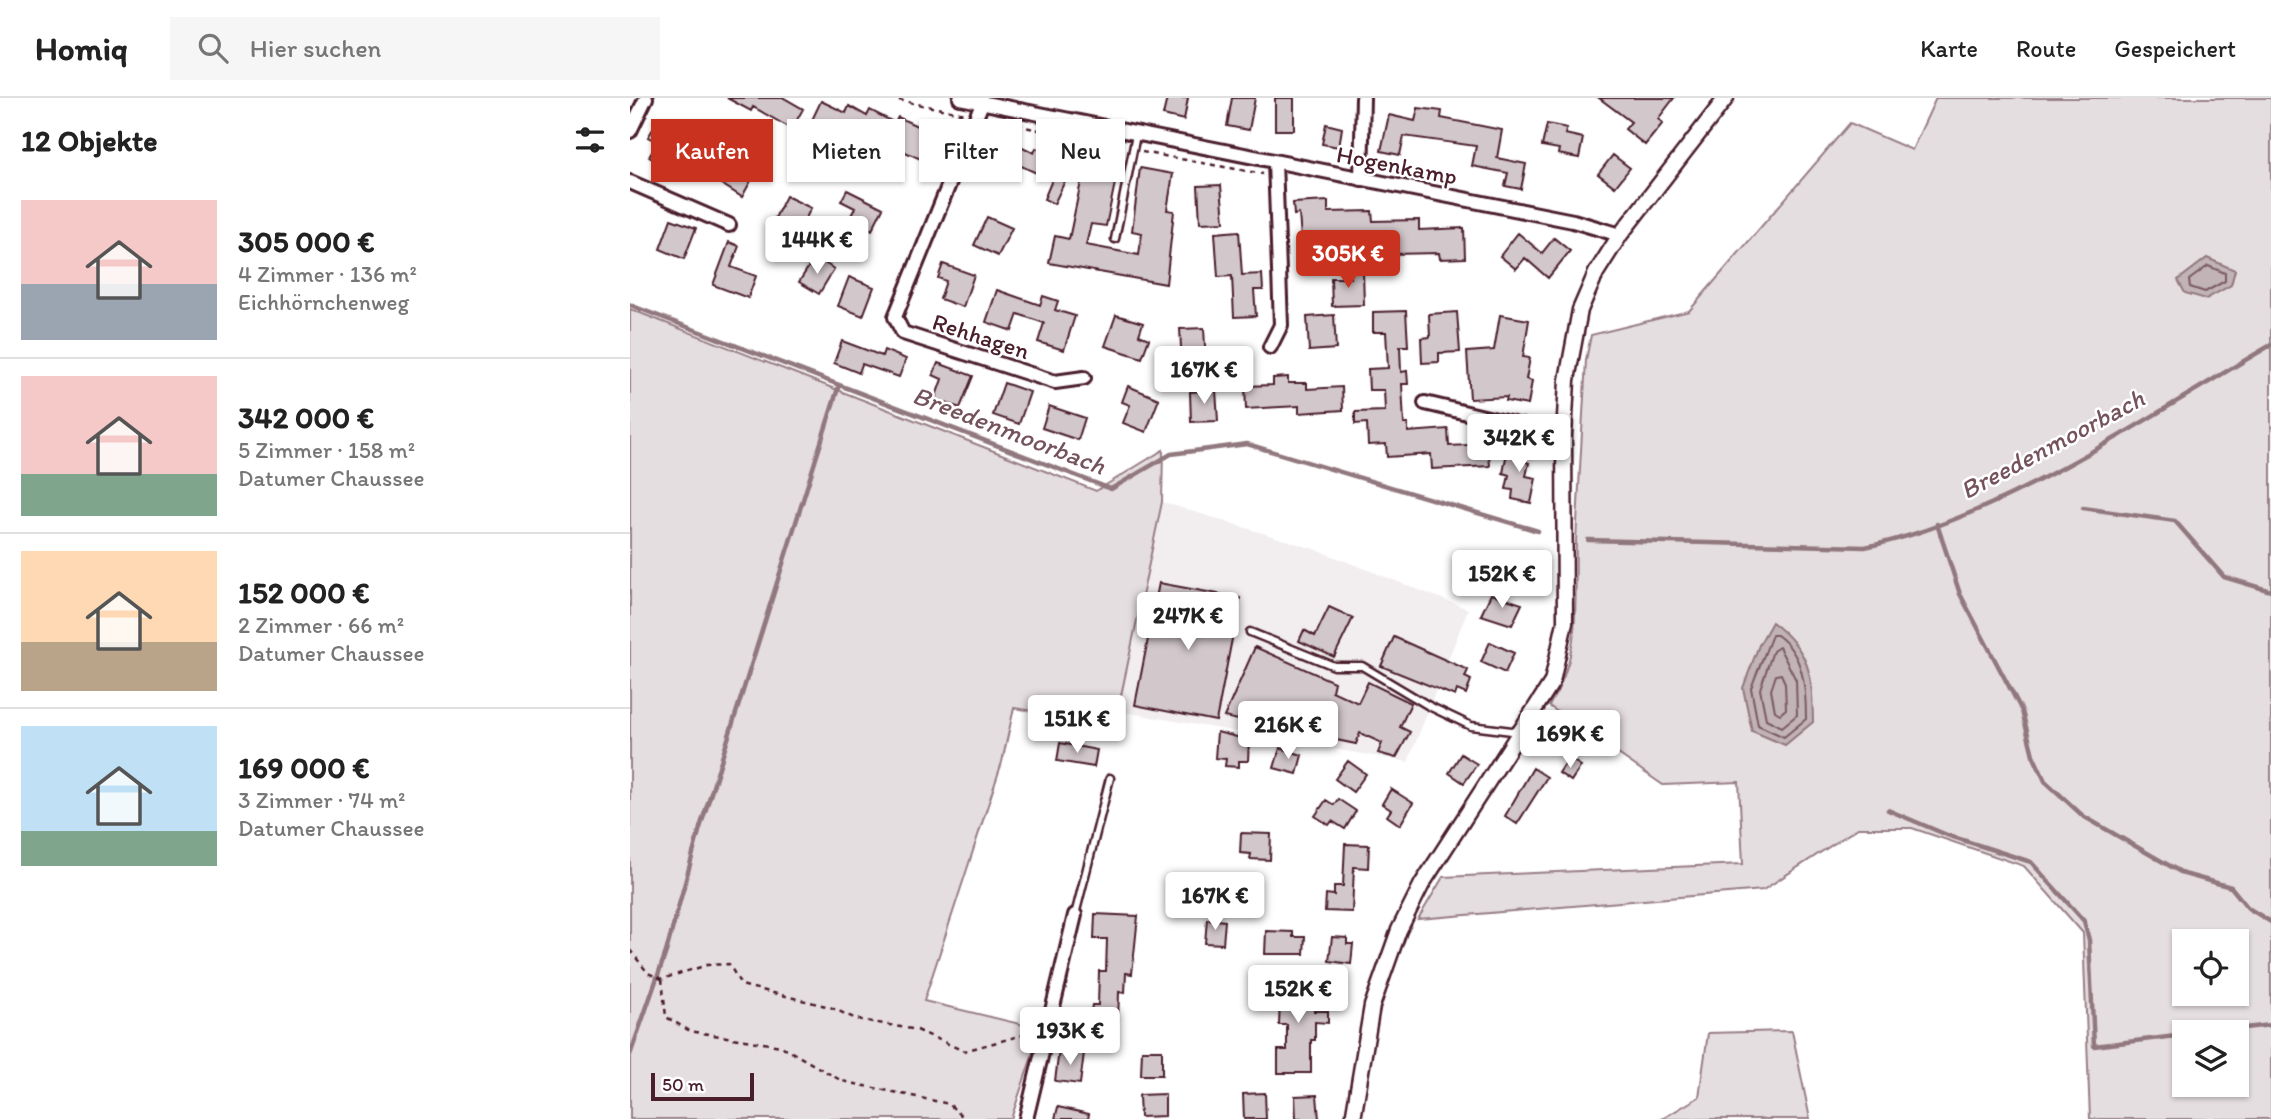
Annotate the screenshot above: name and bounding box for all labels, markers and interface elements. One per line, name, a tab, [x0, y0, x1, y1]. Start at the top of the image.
search box	[170, 17, 660, 80]
text: Homiq	[35, 29, 128, 68]
icon: search	[194, 29, 232, 67]
text: Hier suchen	[250, 32, 381, 64]
text: Karte	[1920, 34, 1978, 63]
text: Route	[2016, 34, 2076, 63]
text: Gespeichert	[2114, 34, 2236, 63]
chip: Kaufen	[651, 119, 773, 182]
chip: Mieten	[787, 119, 905, 182]
chip: Filter	[919, 119, 1022, 182]
chip: Neu	[1036, 119, 1125, 182]
icon: filters	[571, 121, 609, 159]
text: 12 Objekte	[21, 122, 158, 159]
street label: Hogenkamp	[1334, 139, 1460, 191]
pin: 144K €	[760, 216, 874, 276]
text: 305 000 €	[238, 223, 375, 260]
text: 144K €	[781, 225, 853, 253]
icon: home	[77, 228, 161, 312]
pin: 305K €	[1291, 230, 1405, 290]
text: 305K €	[1312, 239, 1384, 267]
text: 4 Zimmer · 136 m²	[238, 260, 417, 288]
text: Eichhörnchenweg	[238, 288, 409, 316]
street label: Rehhagen	[929, 307, 1034, 365]
pin: 167K €	[1147, 346, 1261, 406]
text: 167K €	[1170, 355, 1238, 383]
water label: Breedenmoorbach	[908, 379, 1110, 482]
water label: Breedenmoorbach	[1955, 382, 2150, 506]
text: 342 000 €	[238, 399, 374, 436]
icon: home	[77, 404, 161, 488]
pin: 342K €	[1462, 414, 1576, 474]
text: 342K €	[1483, 423, 1555, 451]
text: 5 Zimmer · 158 m²	[238, 436, 415, 464]
text: Datumer Chaussee	[238, 464, 425, 492]
pin: 152K €	[1445, 550, 1559, 610]
text: 152K €	[1468, 559, 1536, 587]
text: 152 000 €	[238, 574, 370, 611]
icon: home	[77, 579, 161, 663]
pin: 247K €	[1131, 592, 1245, 652]
text: 247K €	[1153, 601, 1223, 629]
text: 2 Zimmer · 66 m²	[238, 611, 404, 639]
text: Datumer Chaussee	[238, 639, 425, 667]
pin: 151K €	[1020, 696, 1134, 755]
pin: 216K €	[1231, 702, 1345, 761]
text: 151K €	[1044, 704, 1110, 732]
text: 216K €	[1254, 710, 1322, 738]
pin: 169K €	[1513, 710, 1627, 770]
text: 169K €	[1536, 719, 1604, 747]
text: 169 000 €	[238, 749, 370, 786]
icon: home	[77, 754, 161, 838]
text: 3 Zimmer · 74 m²	[238, 786, 405, 814]
text: Datumer Chaussee	[238, 814, 425, 842]
pin: 167K €	[1158, 872, 1272, 932]
text: 167K €	[1181, 881, 1249, 909]
map controls	[2172, 929, 2249, 1097]
button: locate	[2172, 929, 2249, 1006]
pin: 152K €	[1241, 965, 1355, 1025]
text: 152K €	[1264, 974, 1332, 1002]
pin: 193K €	[1013, 1007, 1127, 1067]
text: 193K €	[1036, 1016, 1104, 1044]
button: layers	[2172, 1020, 2249, 1097]
scale bar	[651, 1070, 754, 1102]
text: 50 m	[662, 1073, 704, 1096]

